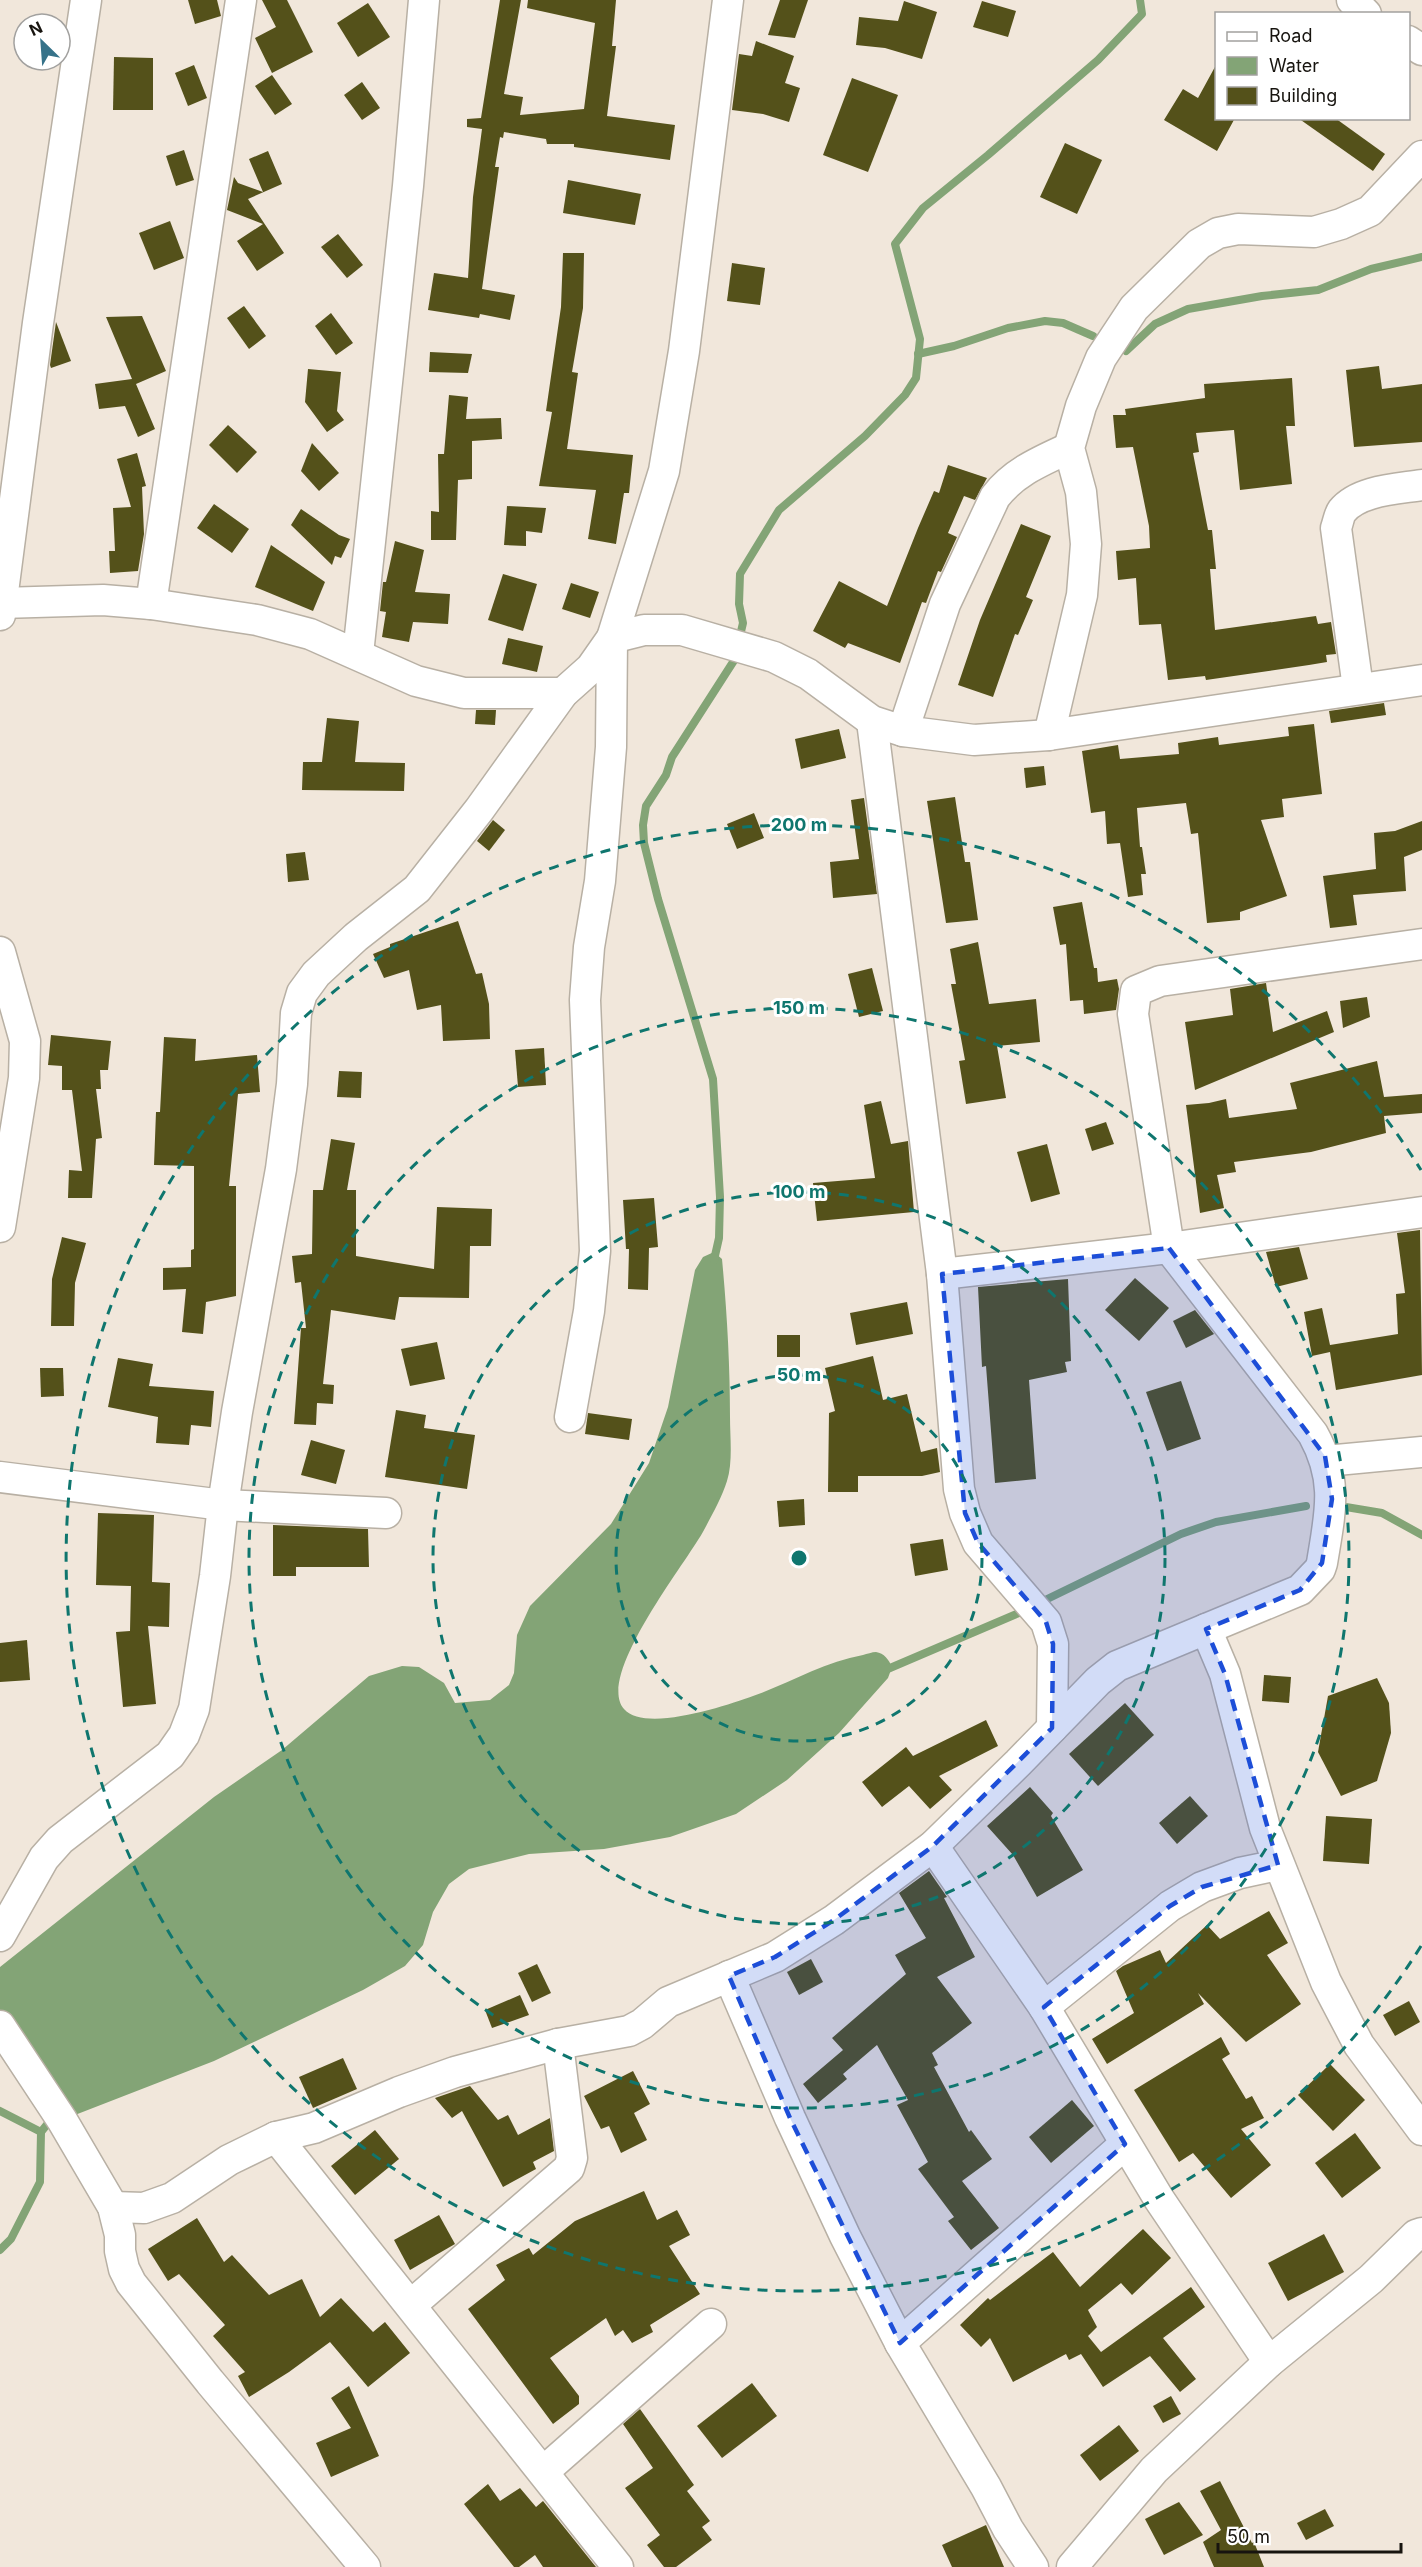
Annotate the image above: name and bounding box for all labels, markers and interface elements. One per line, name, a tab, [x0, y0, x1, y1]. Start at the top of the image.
north arrow	[12, 12, 72, 72]
legend	[1215, 12, 1410, 120]
text: N	[26, 17, 45, 40]
text: Road	[1269, 25, 1312, 46]
text: Water	[1269, 55, 1319, 76]
text: Building	[1269, 85, 1337, 106]
text: 200 m	[771, 814, 827, 835]
text: 150 m	[773, 997, 825, 1018]
text: 100 m	[773, 1181, 825, 1202]
text: 50 m	[777, 1364, 821, 1385]
centre of rings	[789, 1548, 809, 1568]
scale bar	[1218, 2516, 1401, 2554]
text: 50 m	[1227, 2526, 1270, 2547]

